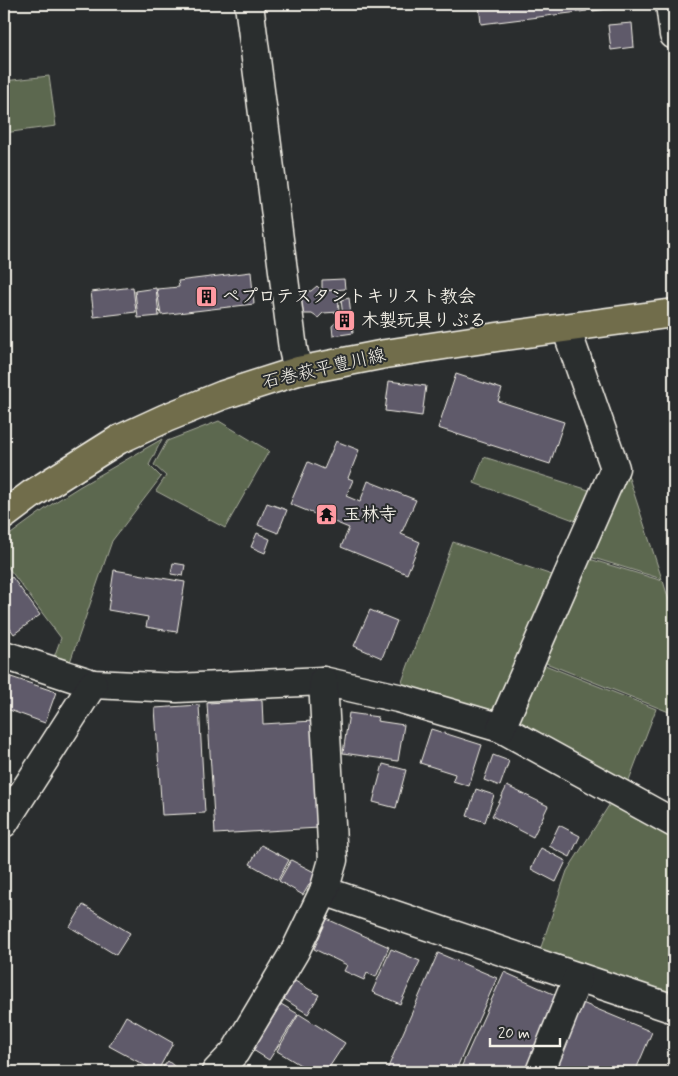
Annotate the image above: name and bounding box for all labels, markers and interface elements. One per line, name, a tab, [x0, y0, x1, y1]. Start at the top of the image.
building icon: ペプロテスタントキリスト教会	[194, 285, 218, 309]
place label: ペプロテスタントキリスト教会	[222, 285, 476, 309]
building icon: 木製玩具りぷる	[333, 309, 357, 333]
place label: 木製玩具りぷる	[361, 309, 487, 333]
street label: 石巻萩平豊川線	[260, 343, 388, 395]
temple icon: 玉林寺	[315, 503, 339, 527]
place label: 玉林寺	[343, 503, 397, 527]
scale bar	[490, 1016, 560, 1048]
text: 20 m	[498, 1024, 530, 1044]

